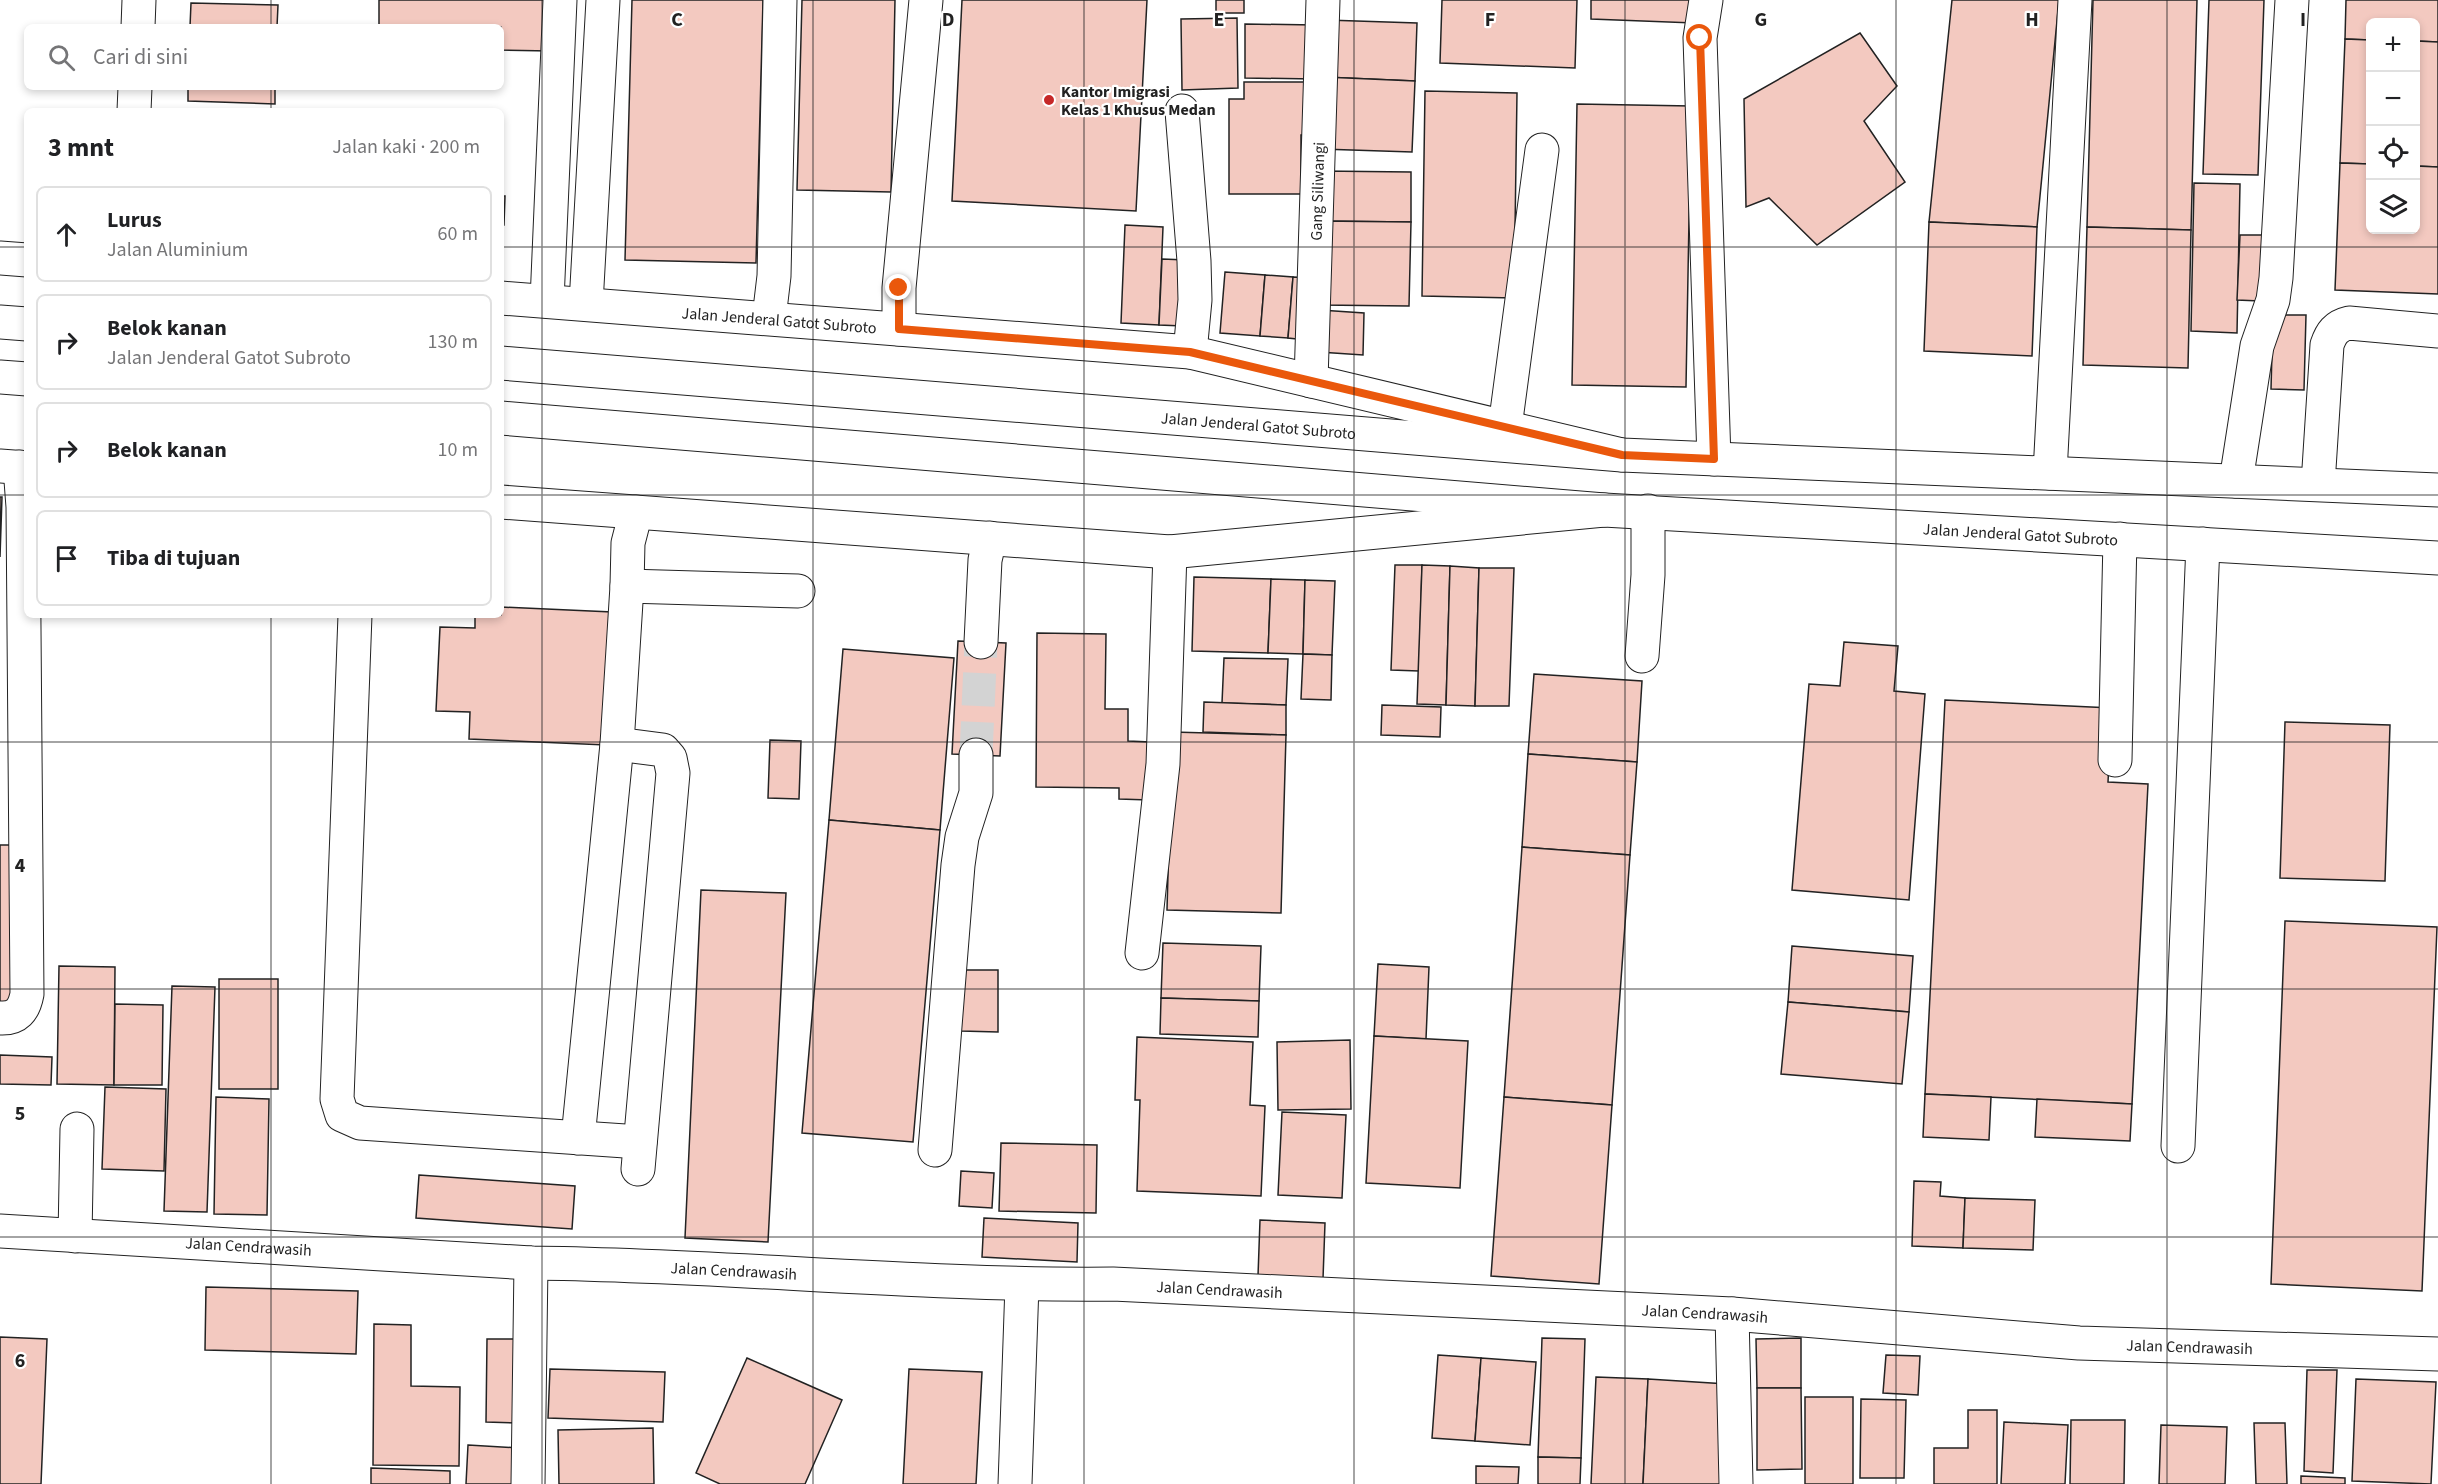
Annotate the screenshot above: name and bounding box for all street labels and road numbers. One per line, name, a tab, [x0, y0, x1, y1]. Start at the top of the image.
street label: Gang Siliwangi	[1305, 141, 1331, 241]
street label: Jalan Jenderal Gatot Subroto	[681, 302, 877, 339]
street label: Jalan Jenderal Gatot Subroto	[1160, 407, 1357, 445]
street label: Jalan Jenderal Gatot Subroto	[1922, 518, 2119, 552]
street label: Jalan Cendrawasih	[185, 1232, 312, 1262]
street label: Jalan Cendrawasih	[670, 1257, 798, 1286]
street label: Jalan Cendrawasih	[1156, 1276, 1283, 1304]
street label: Jalan Cendrawasih	[1641, 1300, 1769, 1329]
street label: Jalan Cendrawasih	[2126, 1334, 2253, 1360]

